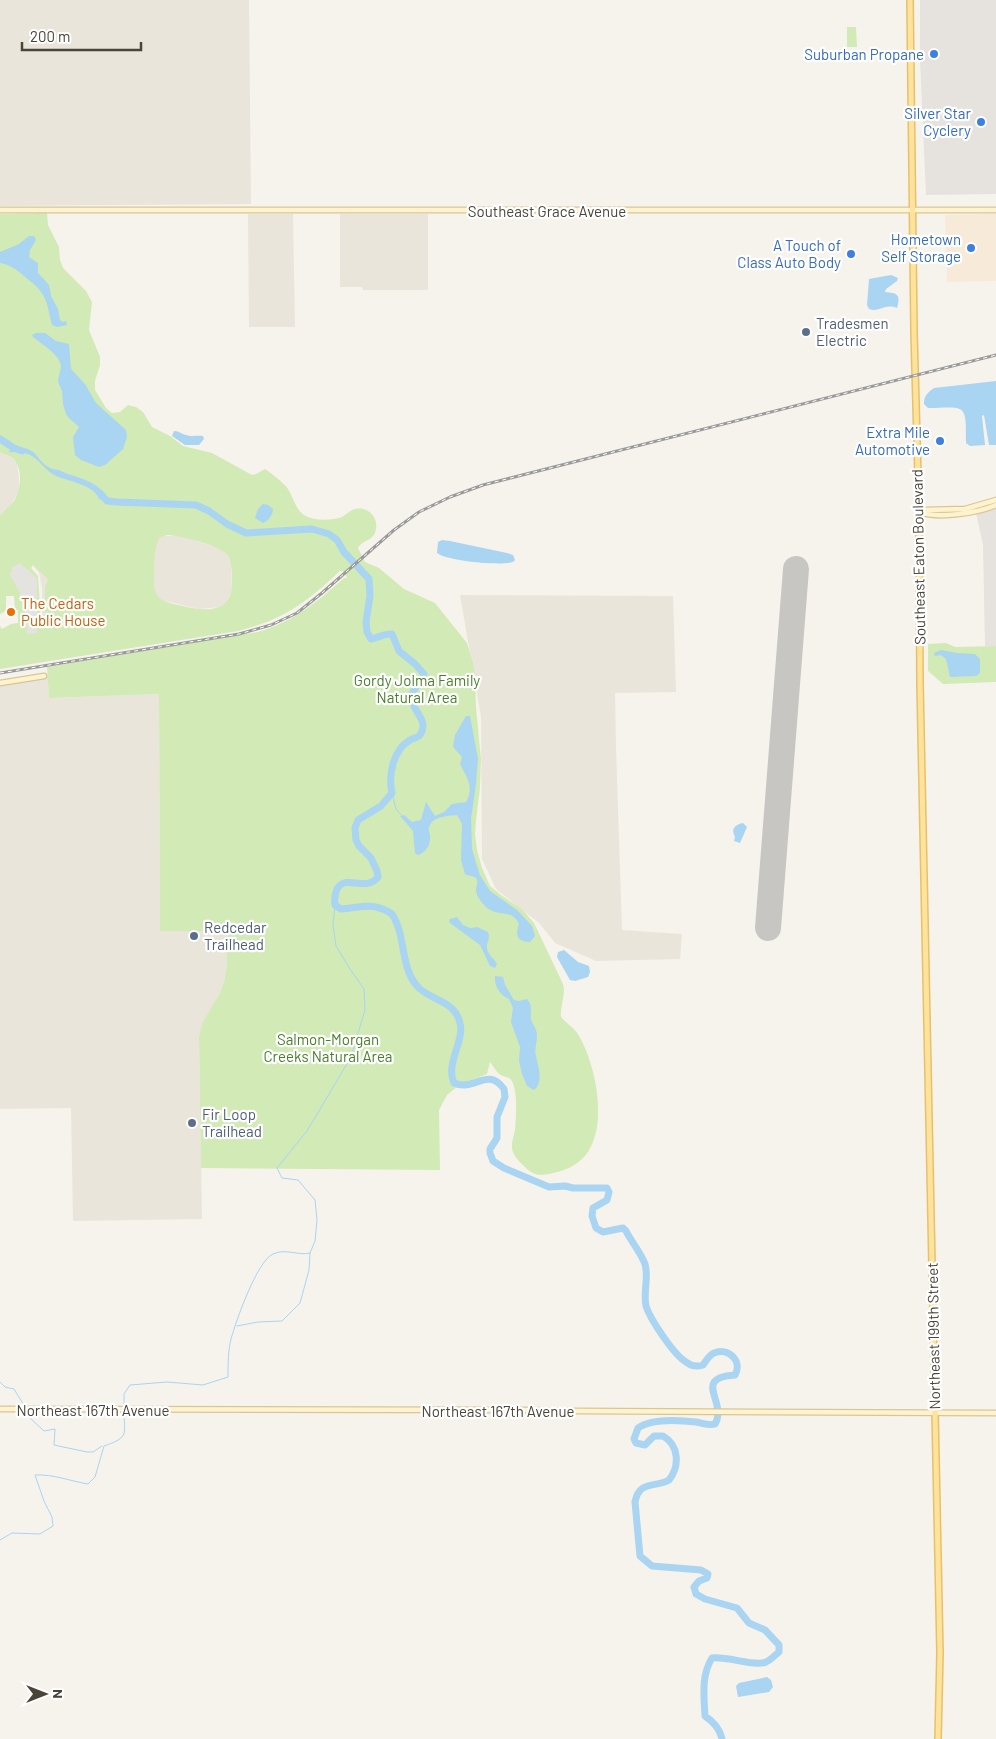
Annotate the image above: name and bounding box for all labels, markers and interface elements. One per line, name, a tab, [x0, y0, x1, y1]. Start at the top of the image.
scale bar	[22, 20, 141, 52]
text: 200 m	[30, 27, 70, 45]
place label: Suburban Propane	[804, 45, 924, 63]
marker: Suburban Propane	[928, 48, 940, 60]
place label: Silver Star Cyclery	[904, 104, 972, 139]
marker: Silver Star Cyclery	[975, 116, 987, 128]
street label: Southeast Grace Avenue	[468, 202, 626, 220]
place label: Hometown Self Storage	[881, 230, 961, 265]
place label: A Touch of Class Auto Body	[737, 236, 841, 271]
marker: Hometown Self Storage	[965, 242, 977, 254]
marker: A Touch of Class Auto Body	[845, 248, 857, 260]
place label: Tradesmen Electric	[816, 314, 888, 349]
marker: Tradesmen Electric	[800, 326, 812, 338]
place label: Extra Mile Automotive	[855, 423, 930, 458]
marker: Extra Mile Automotive	[934, 435, 946, 447]
street label: Southeast Eaton Boulevard	[907, 469, 929, 645]
place label: The Cedars Public House	[21, 594, 105, 629]
marker: The Cedars Public House	[5, 606, 17, 618]
park label: Gordy Jolma Family Natural Area	[354, 671, 480, 706]
place label: Redcedar Trailhead	[204, 918, 267, 953]
marker: Redcedar Trailhead	[188, 930, 200, 942]
park label: Salmon-Morgan Creeks Natural Area	[263, 1030, 393, 1065]
place label: Fir Loop Trailhead	[202, 1105, 262, 1140]
marker: Fir Loop Trailhead	[186, 1117, 198, 1129]
street label: Northeast 199th Street	[923, 1262, 943, 1410]
street label: Northeast 167th Avenue	[17, 1401, 169, 1419]
street label: Northeast 167th Avenue	[422, 1402, 574, 1420]
north arrow	[20, 1669, 70, 1719]
text: N	[50, 1689, 67, 1699]

